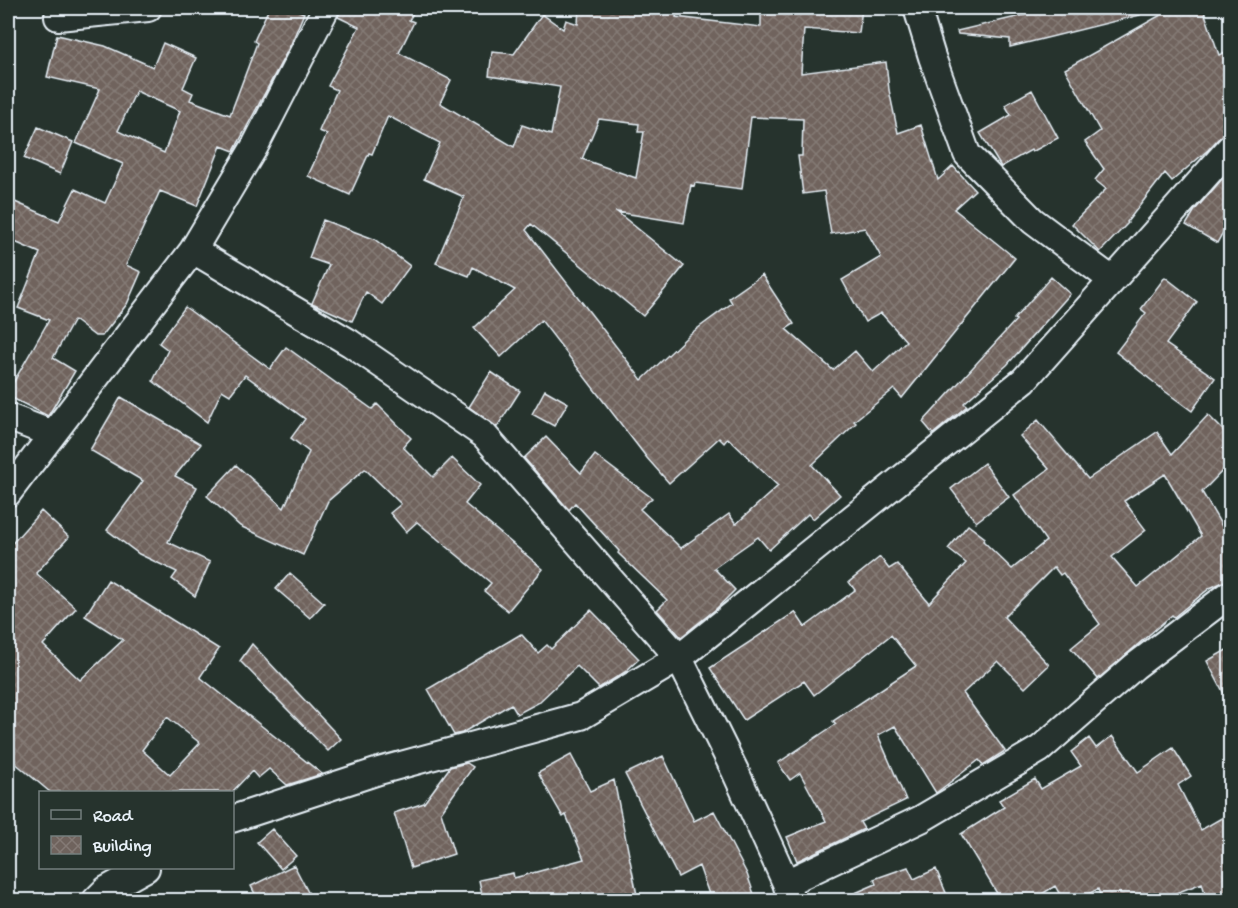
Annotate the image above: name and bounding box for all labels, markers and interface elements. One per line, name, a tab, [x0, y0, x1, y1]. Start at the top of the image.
legend	[39, 791, 234, 869]
text: Road	[93, 807, 134, 828]
text: Building	[92, 837, 152, 858]

